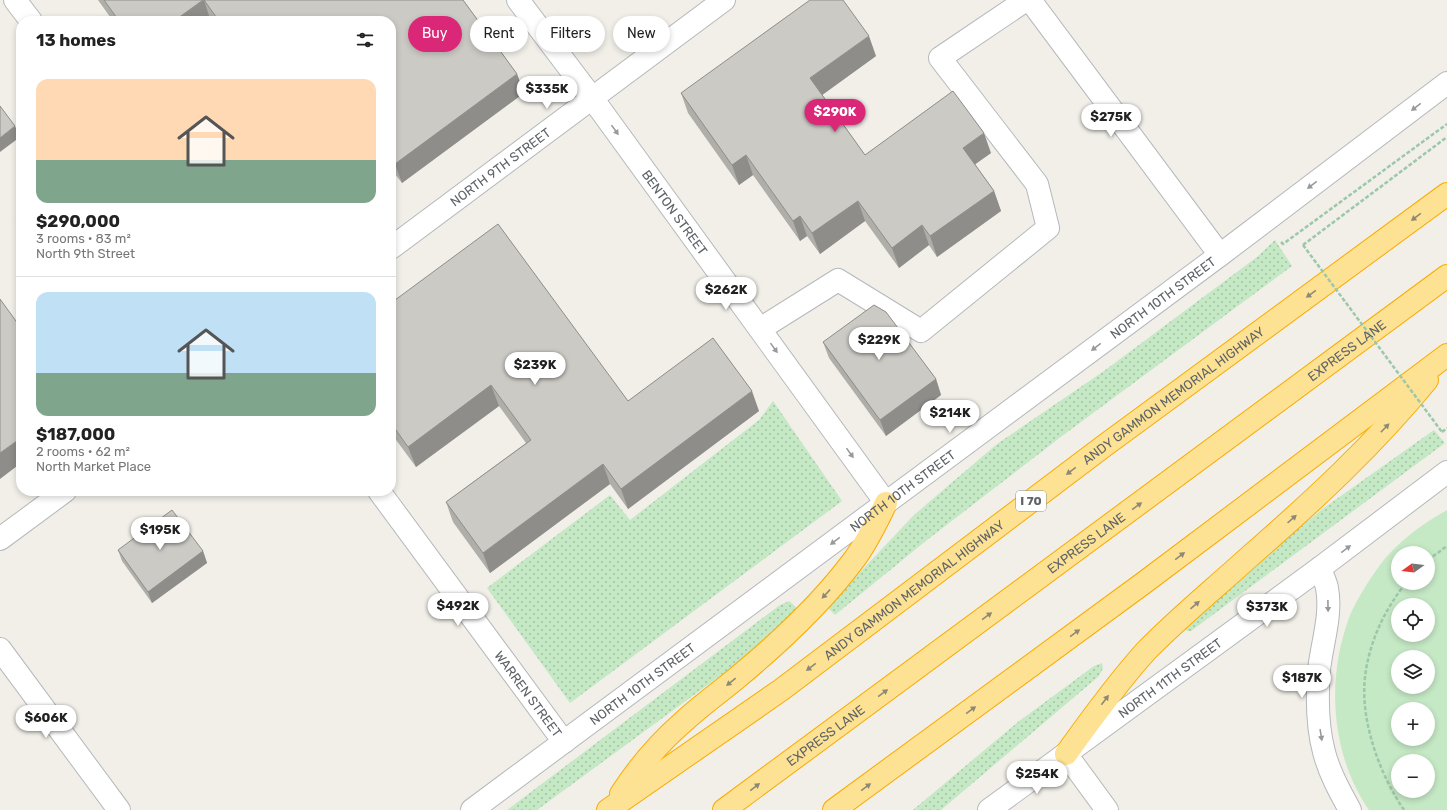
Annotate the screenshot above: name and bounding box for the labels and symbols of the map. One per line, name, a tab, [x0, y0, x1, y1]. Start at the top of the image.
pin: $335K	[519, 76, 575, 110]
pin: $290K	[807, 99, 863, 133]
one-way arrow	[1410, 102, 1421, 111]
pin: $275K	[1083, 104, 1139, 138]
street label: NORTH 9TH STREET	[447, 125, 554, 209]
one-way arrow	[611, 125, 619, 135]
street label: BENTON STREET	[639, 167, 711, 258]
one-way arrow	[1307, 181, 1318, 189]
one-way arrow	[1410, 213, 1421, 221]
street label: NORTH 10TH STREET	[1107, 254, 1219, 342]
pin: $262K	[698, 277, 754, 311]
one-way arrow	[1306, 290, 1317, 298]
street label: EXPRESS LANE	[1305, 317, 1389, 384]
street label: ANDY GAMMON MEMORIAL HIGHWAY	[1079, 323, 1268, 468]
pin: $229K	[851, 327, 907, 361]
one-way arrow	[770, 343, 778, 354]
one-way arrow	[1091, 343, 1101, 351]
pin: $239K	[507, 352, 563, 386]
pin: $214K	[922, 400, 978, 434]
one-way arrow	[1380, 423, 1390, 433]
street label: NORTH 10TH STREET	[847, 447, 959, 535]
one-way arrow	[846, 448, 854, 459]
one-way arrow	[1066, 467, 1077, 475]
road number: I 70	[1016, 491, 1046, 511]
one-way arrow	[1132, 502, 1142, 510]
street label: EXPRESS LANE	[1044, 509, 1128, 577]
one-way arrow	[1287, 514, 1297, 524]
pin: $195K	[132, 517, 188, 551]
street label: ANDY GAMMON MEMORIAL HIGHWAY	[821, 517, 1008, 663]
one-way arrow	[829, 537, 840, 546]
one-way arrow	[1340, 544, 1351, 553]
north arrow	[1391, 546, 1435, 590]
one-way arrow	[1174, 552, 1185, 560]
one-way arrow	[822, 589, 831, 599]
pin: $492K	[430, 593, 486, 627]
pin: $373K	[1239, 594, 1295, 628]
one-way arrow	[1324, 600, 1331, 612]
one-way arrow	[1189, 601, 1200, 610]
one-way arrow	[982, 612, 993, 620]
one-way arrow	[1070, 629, 1081, 637]
street label: NORTH 11TH STREET	[1115, 635, 1225, 721]
street label: NORTH 10TH STREET	[587, 640, 699, 728]
street label: WARREN STREET	[491, 648, 565, 741]
one-way arrow	[806, 663, 817, 672]
pin: $187K	[1274, 665, 1330, 699]
one-way arrow	[726, 678, 737, 687]
one-way arrow	[877, 689, 888, 697]
one-way arrow	[1101, 694, 1110, 705]
street label: EXPRESS LANE	[784, 702, 868, 769]
pin: $606K	[18, 705, 74, 739]
one-way arrow	[965, 706, 976, 714]
one-way arrow	[1319, 729, 1325, 741]
pin: $254K	[1009, 761, 1065, 795]
one-way arrow	[750, 783, 761, 791]
one-way arrow	[860, 783, 871, 791]

